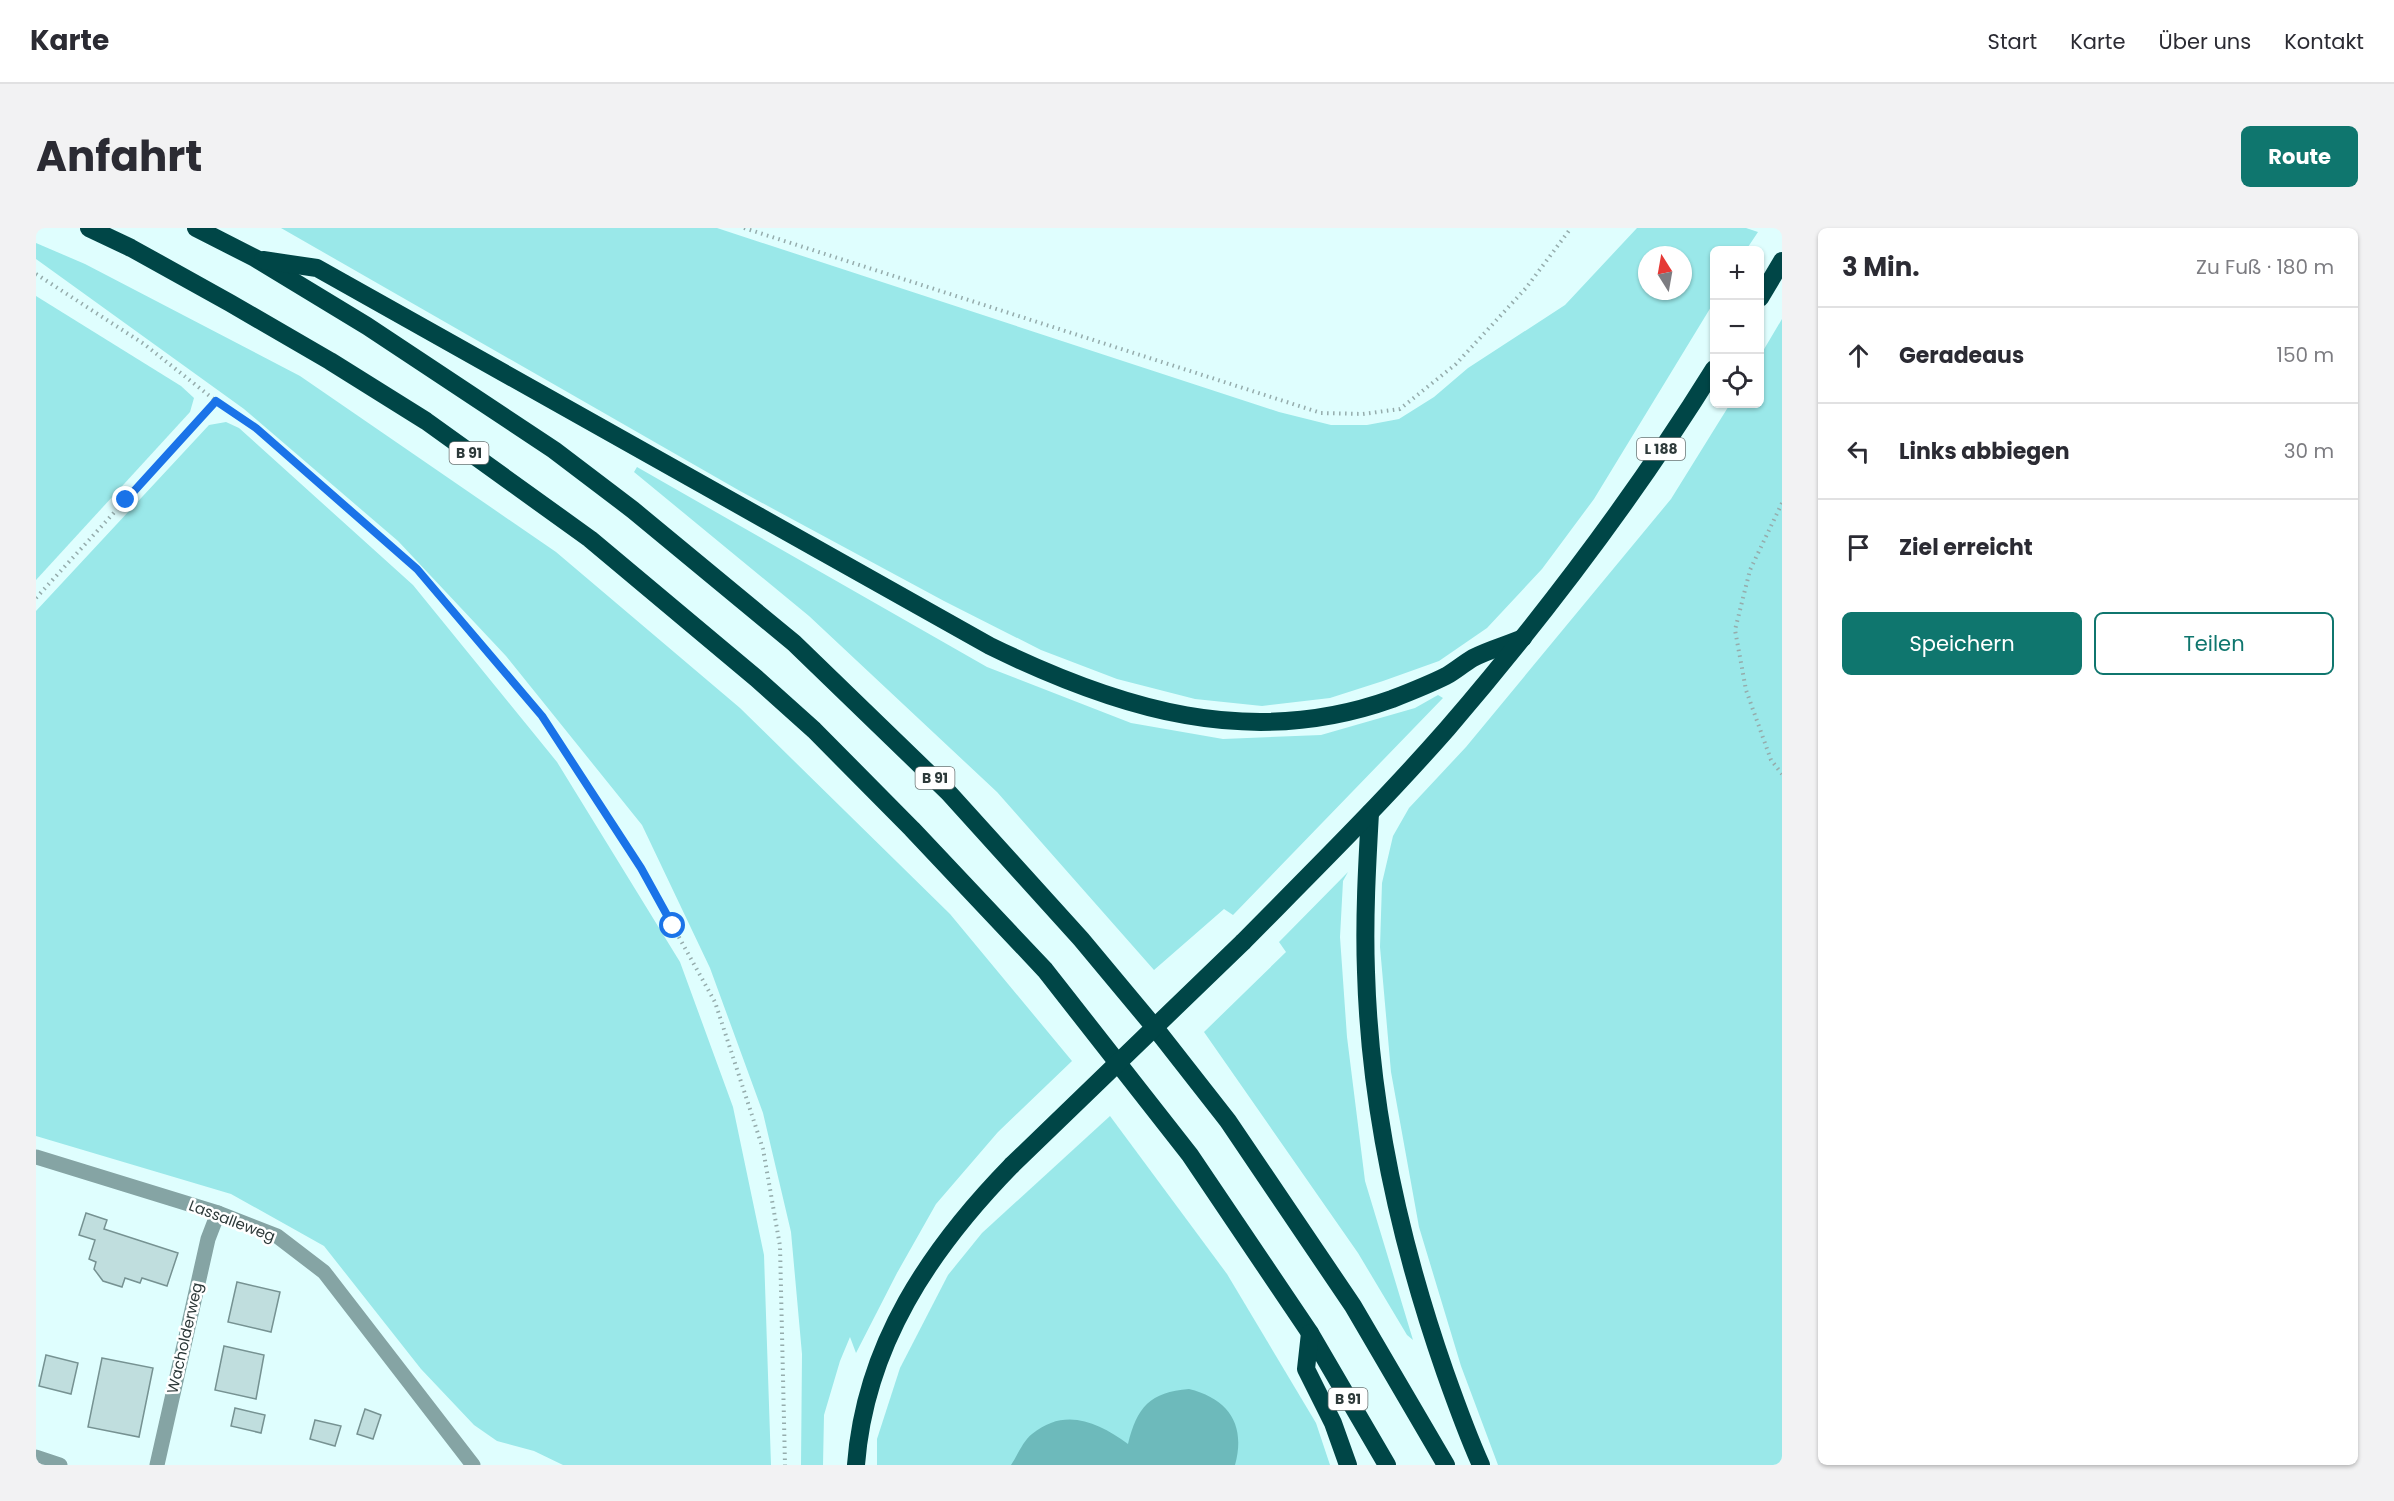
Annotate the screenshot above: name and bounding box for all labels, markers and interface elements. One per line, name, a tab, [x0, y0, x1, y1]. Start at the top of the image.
text: Karte	[30, 21, 109, 60]
text: Start	[1988, 27, 2037, 56]
text: Karte	[2070, 27, 2126, 56]
text: Über uns	[2159, 27, 2251, 56]
text: Kontakt	[2284, 27, 2364, 56]
button: Route	[2241, 126, 2358, 187]
text: Anfahrt	[36, 127, 202, 186]
north arrow	[1638, 246, 1692, 300]
map controls	[1710, 246, 1764, 408]
button: +	[1710, 246, 1764, 300]
text: 3 Min.	[1842, 249, 1920, 285]
text: Zu Fuß · 180 m	[2196, 253, 2334, 281]
button: −	[1710, 300, 1764, 354]
icon: ahead	[1842, 339, 1875, 372]
text: Geradeaus	[1899, 340, 2024, 371]
text: 150 m	[2277, 341, 2334, 369]
button: locate	[1710, 354, 1764, 408]
icon: left	[1842, 435, 1875, 468]
text: Links abbiegen	[1899, 436, 2070, 467]
text: 30 m	[2284, 437, 2334, 465]
road number: L 188	[1637, 438, 1685, 460]
road number: B 91	[450, 442, 488, 464]
route end	[112, 486, 138, 512]
icon: arrive	[1842, 531, 1875, 564]
text: Ziel erreicht	[1899, 532, 2033, 563]
button: Speichern	[1842, 612, 2082, 675]
button: Teilen	[2094, 612, 2334, 675]
road number: B 91	[916, 767, 954, 789]
route start	[659, 912, 685, 938]
street label: Lassalleweg	[186, 1194, 278, 1247]
street label: Wacholderweg	[162, 1280, 208, 1396]
road number: B 91	[1328, 1388, 1368, 1410]

